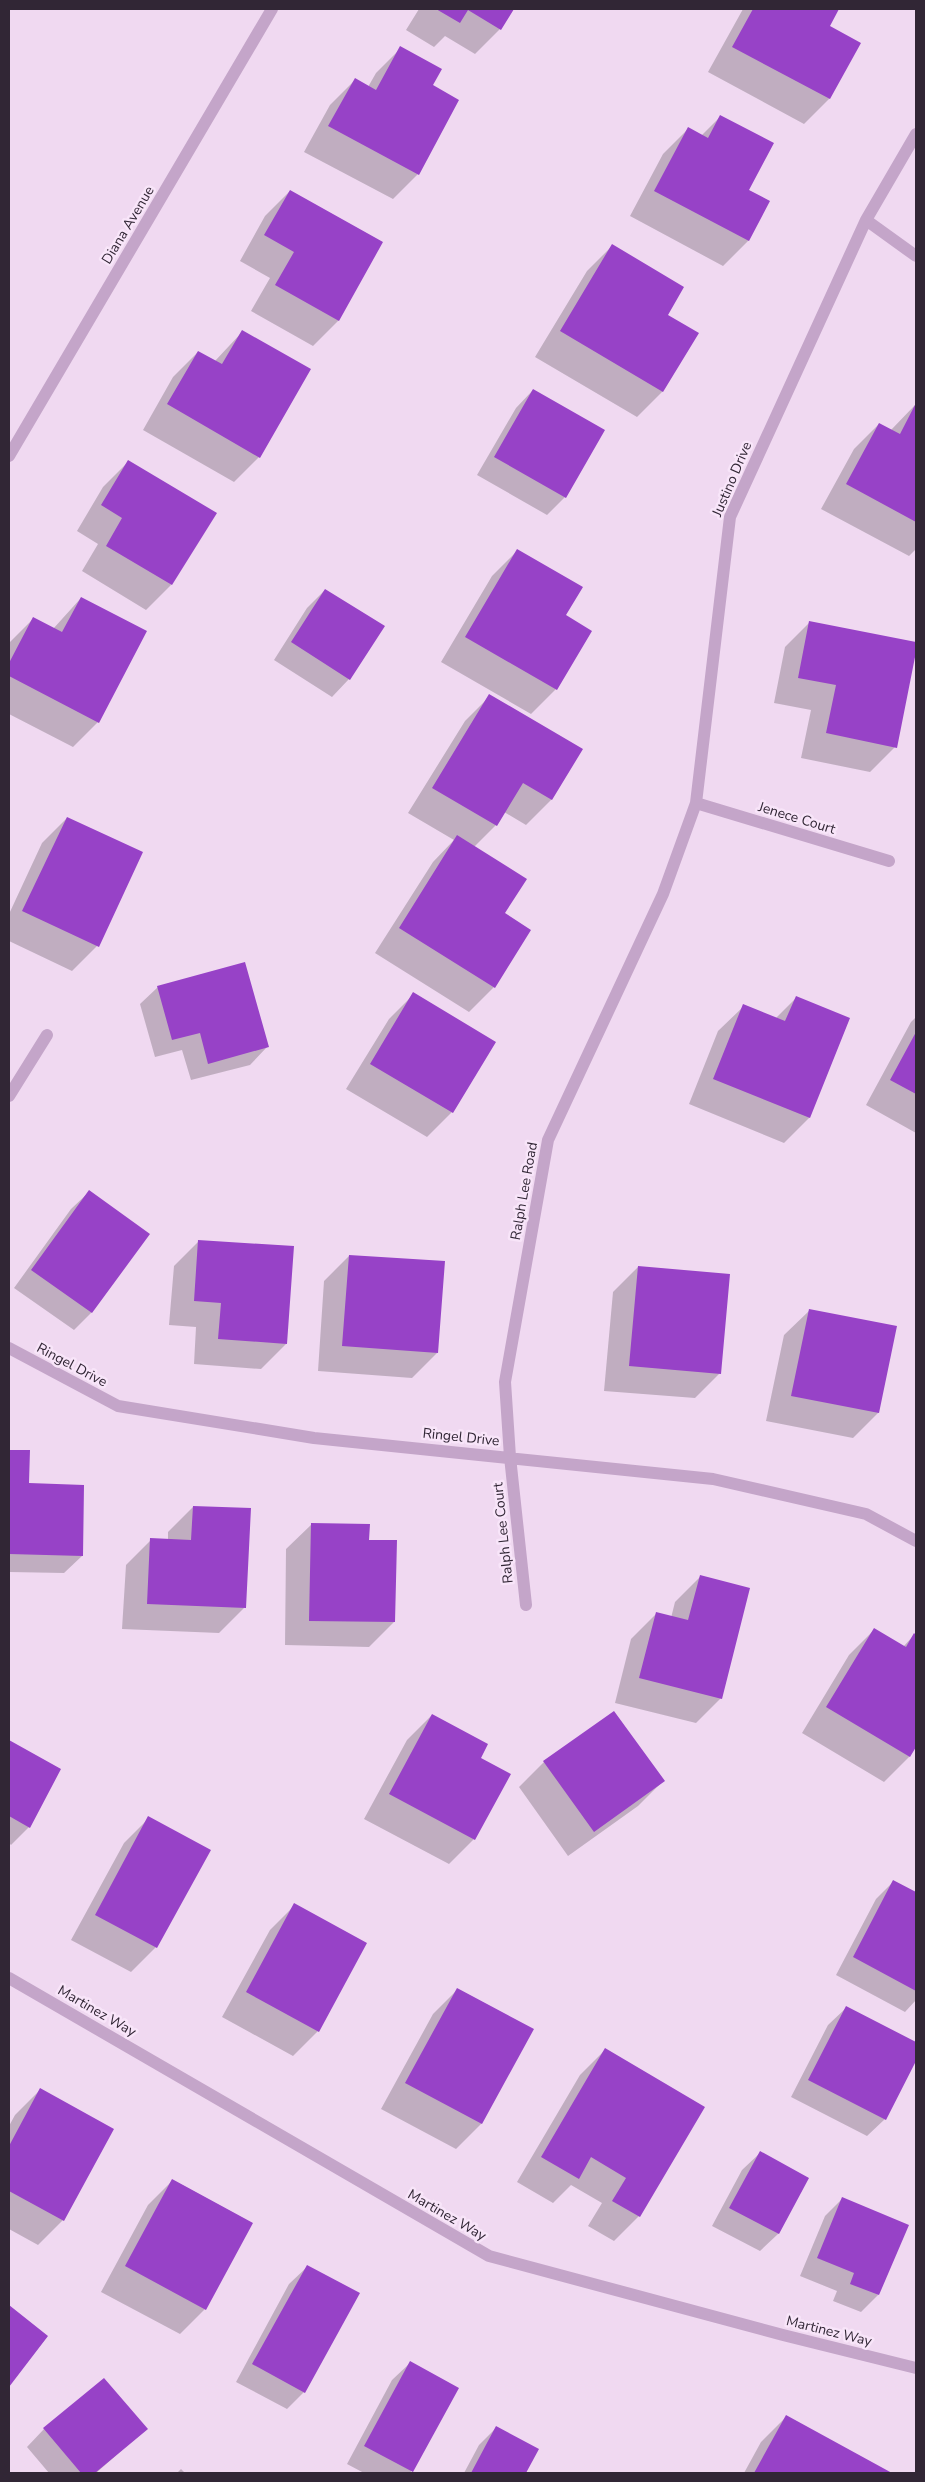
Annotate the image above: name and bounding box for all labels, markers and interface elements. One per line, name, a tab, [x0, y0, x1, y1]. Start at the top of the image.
street label: Diana Avenue	[97, 183, 159, 267]
street label: Justino Drive	[707, 439, 756, 520]
street label: Jenece Court	[755, 797, 838, 839]
street label: Ralph Lee Road	[506, 1140, 542, 1242]
street label: Ringel Drive	[33, 1338, 111, 1392]
street label: Ringel Drive	[422, 1424, 500, 1450]
street label: Ralph Lee Court	[488, 1481, 518, 1584]
street label: Martinez Way	[54, 1981, 140, 2042]
street label: Martinez Way	[404, 2185, 490, 2246]
street label: Martinez Way	[784, 2311, 875, 2351]

